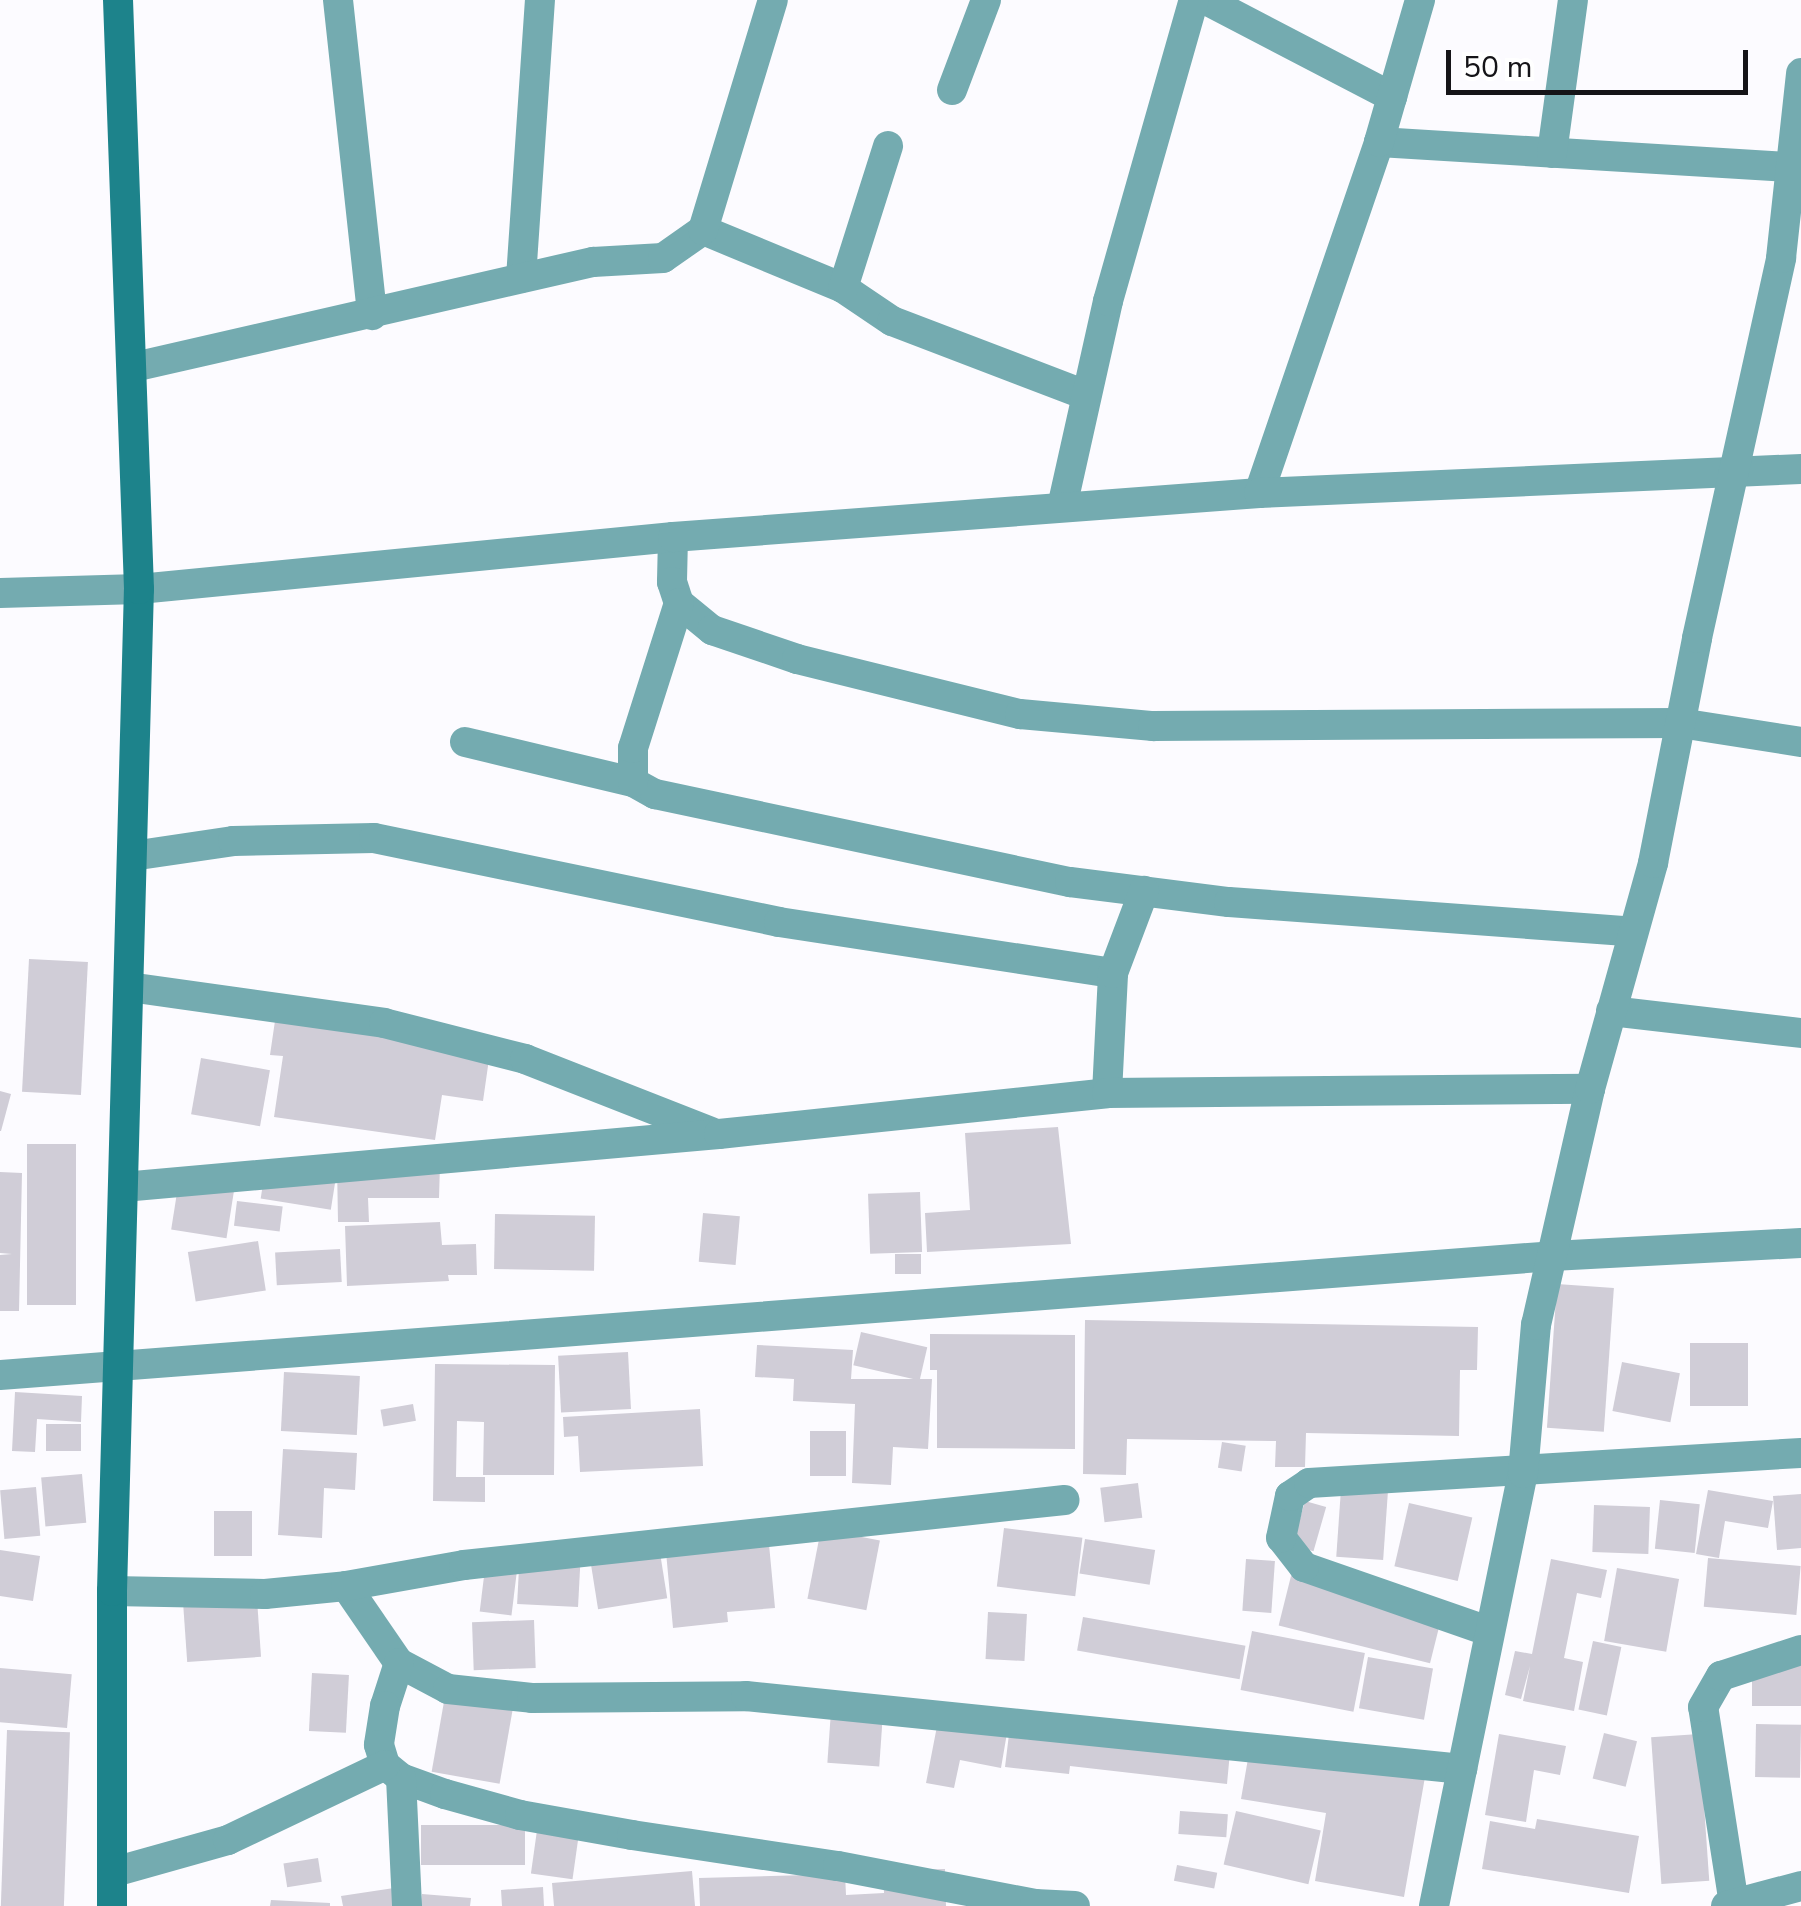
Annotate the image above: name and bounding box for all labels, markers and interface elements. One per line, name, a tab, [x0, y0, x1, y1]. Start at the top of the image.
scale bar	[1451, 30, 1754, 92]
text: 50 m	[1463, 47, 1532, 88]

